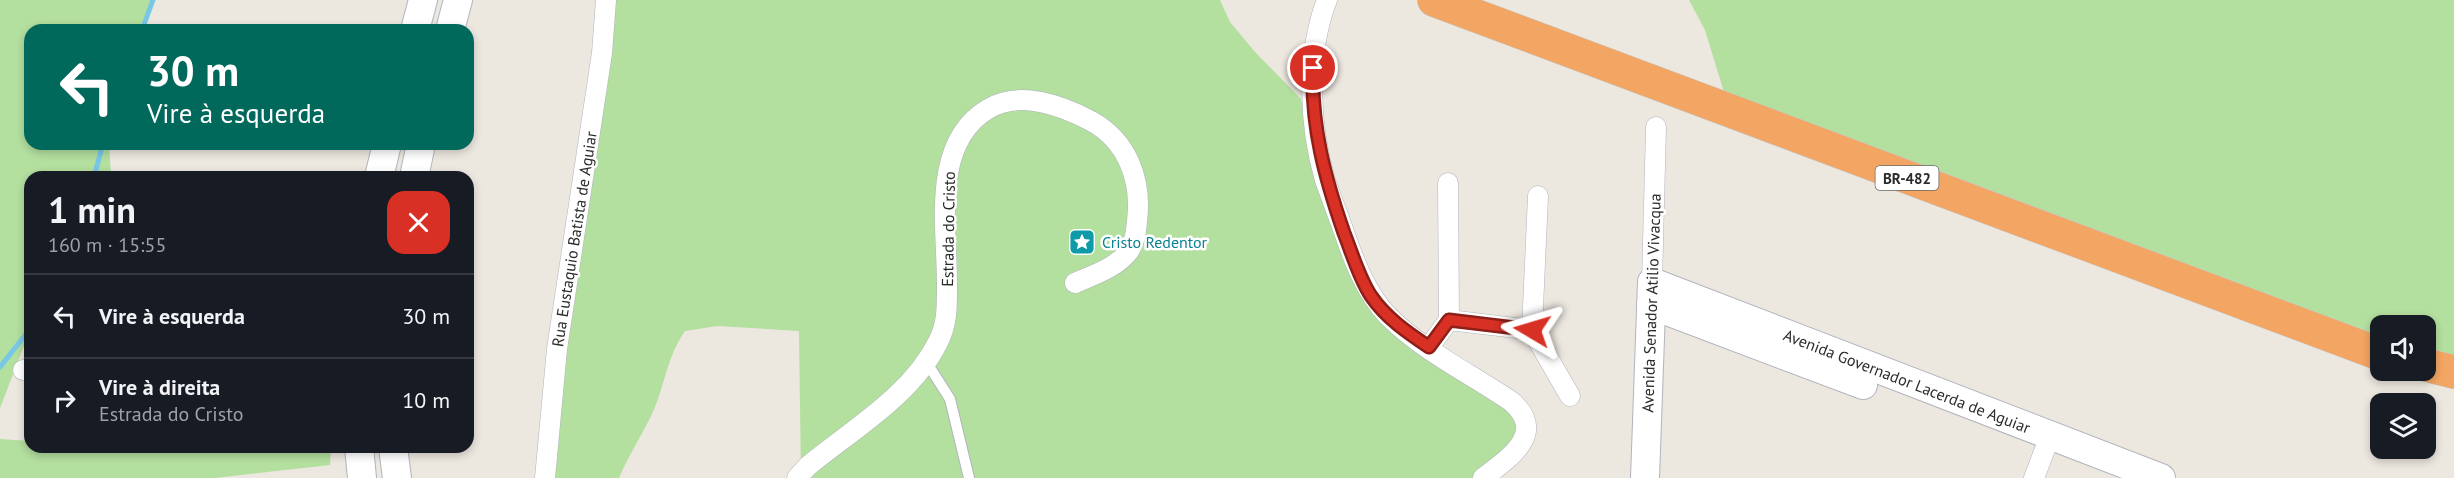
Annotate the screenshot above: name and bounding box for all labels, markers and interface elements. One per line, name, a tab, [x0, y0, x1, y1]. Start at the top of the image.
pin	[1287, 42, 1338, 93]
text: 30 m	[147, 43, 239, 98]
icon: left	[48, 48, 126, 126]
icon: arrive	[1296, 51, 1329, 84]
text: Vire à esquerda	[147, 96, 325, 130]
street label: Rua Eustaquio Batista de Aguiar	[547, 129, 601, 348]
road number: BR-482	[1876, 166, 1938, 190]
street label: Estrada do Cristo	[937, 171, 959, 287]
text: 1 min	[48, 186, 136, 233]
button: close	[387, 191, 450, 254]
street label: Avenida Senador Atilio Vivacqua	[1637, 193, 1665, 413]
place icon: Cristo Redentor	[1067, 227, 1097, 257]
text: 160 m · 15:55	[48, 232, 166, 258]
place label: Cristo Redentor	[1102, 232, 1208, 252]
position arrow	[1500, 298, 1564, 362]
icon: left	[48, 300, 81, 333]
text: Vire à esquerda	[99, 302, 245, 330]
text: 30 m	[402, 302, 450, 330]
map controls	[2370, 315, 2436, 459]
button: sound	[2370, 315, 2436, 381]
street label: Avenida Governador Lacerda de Aguiar	[1781, 325, 2034, 438]
text: Vire à direita	[99, 373, 220, 401]
icon: right	[48, 384, 81, 417]
text: 10 m	[402, 386, 450, 414]
button: layers	[2370, 393, 2436, 459]
text: Estrada do Cristo	[99, 401, 243, 427]

